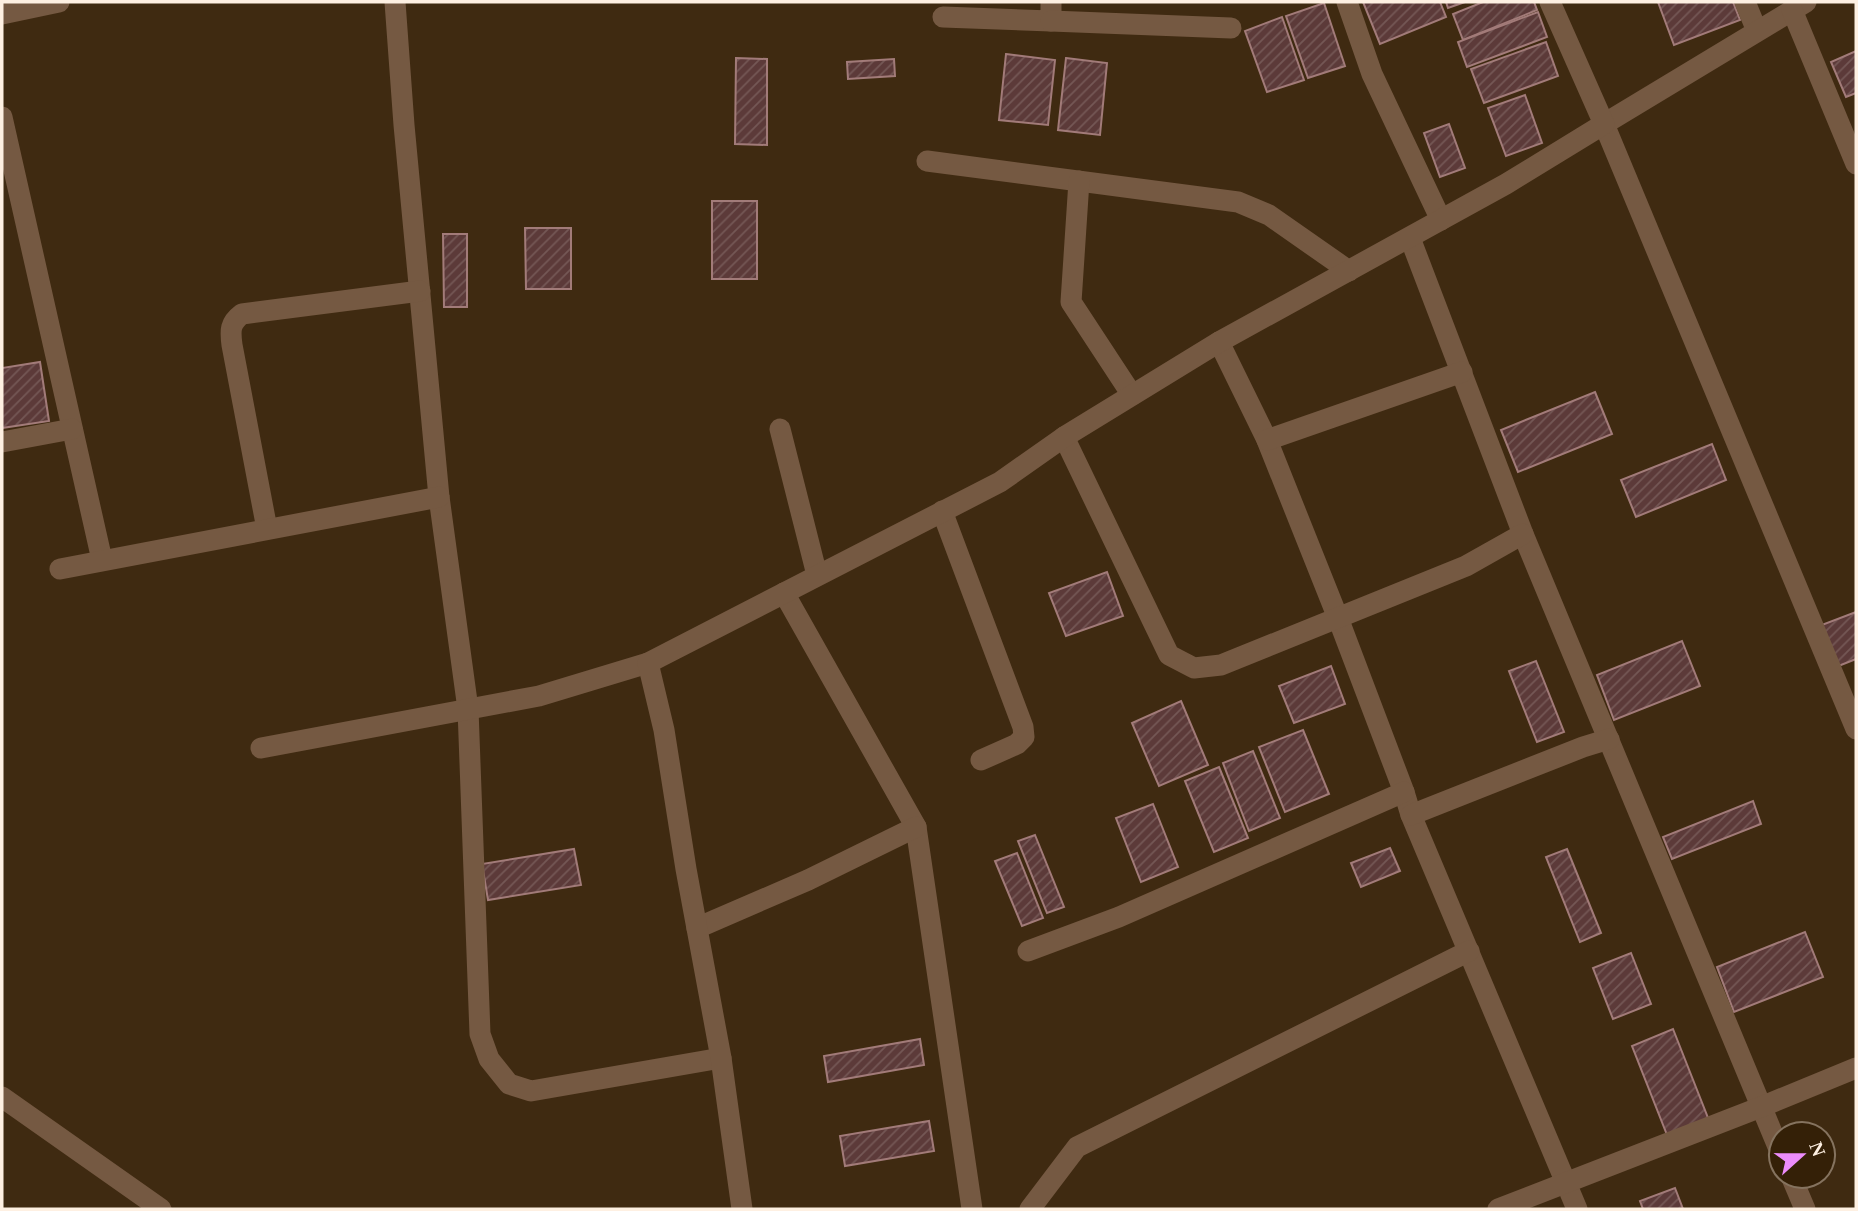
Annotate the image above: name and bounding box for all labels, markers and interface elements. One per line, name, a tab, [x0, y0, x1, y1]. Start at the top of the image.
north arrow	[1767, 1120, 1837, 1190]
text: N	[1805, 1139, 1830, 1160]

